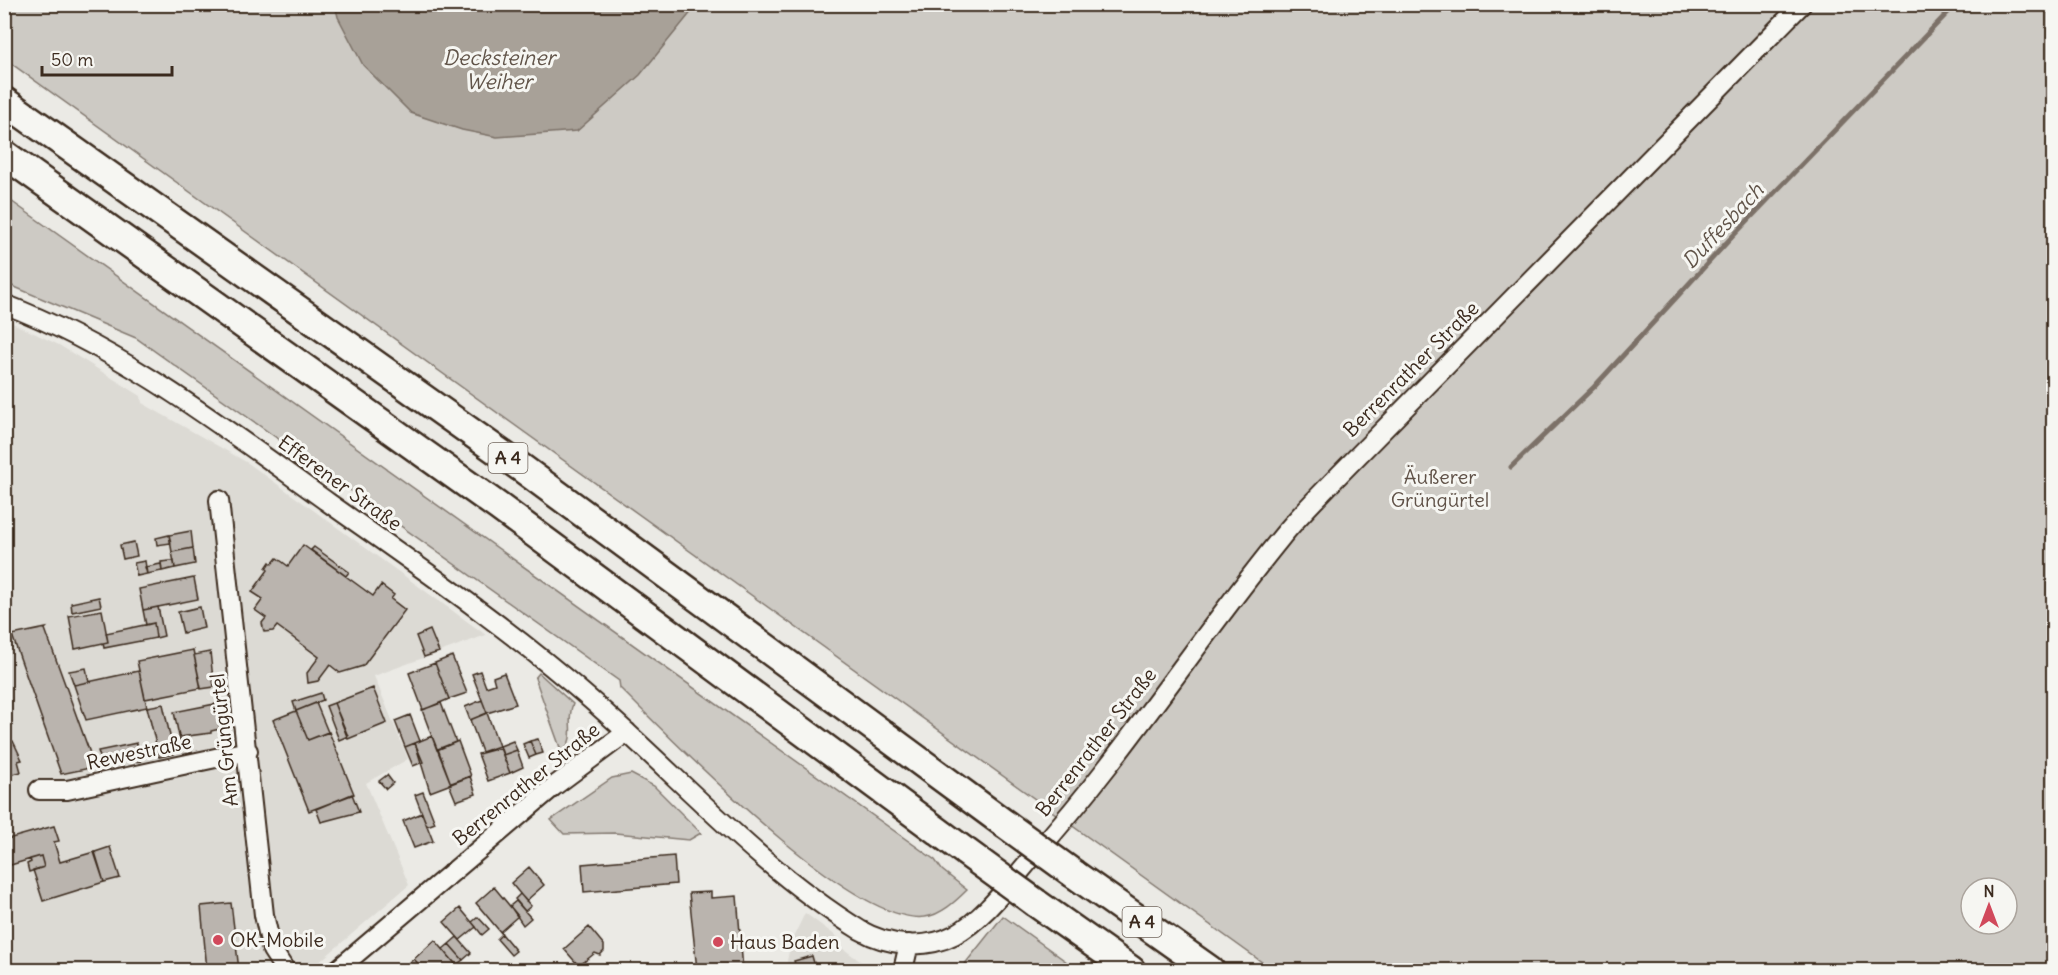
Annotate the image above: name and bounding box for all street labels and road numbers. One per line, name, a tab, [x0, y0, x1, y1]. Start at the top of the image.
street label: Berrenrather Straße	[1338, 296, 1484, 442]
street label: Efferener Straße	[273, 429, 407, 536]
road number: A 4	[488, 443, 528, 473]
street label: Berrenrather Straße	[1030, 662, 1161, 821]
street label: Am Grüngürtel	[204, 672, 243, 808]
street label: Berrenrather Straße	[447, 717, 604, 851]
street label: Rewestraße	[84, 728, 194, 775]
road number: A 4	[1122, 907, 1162, 937]

